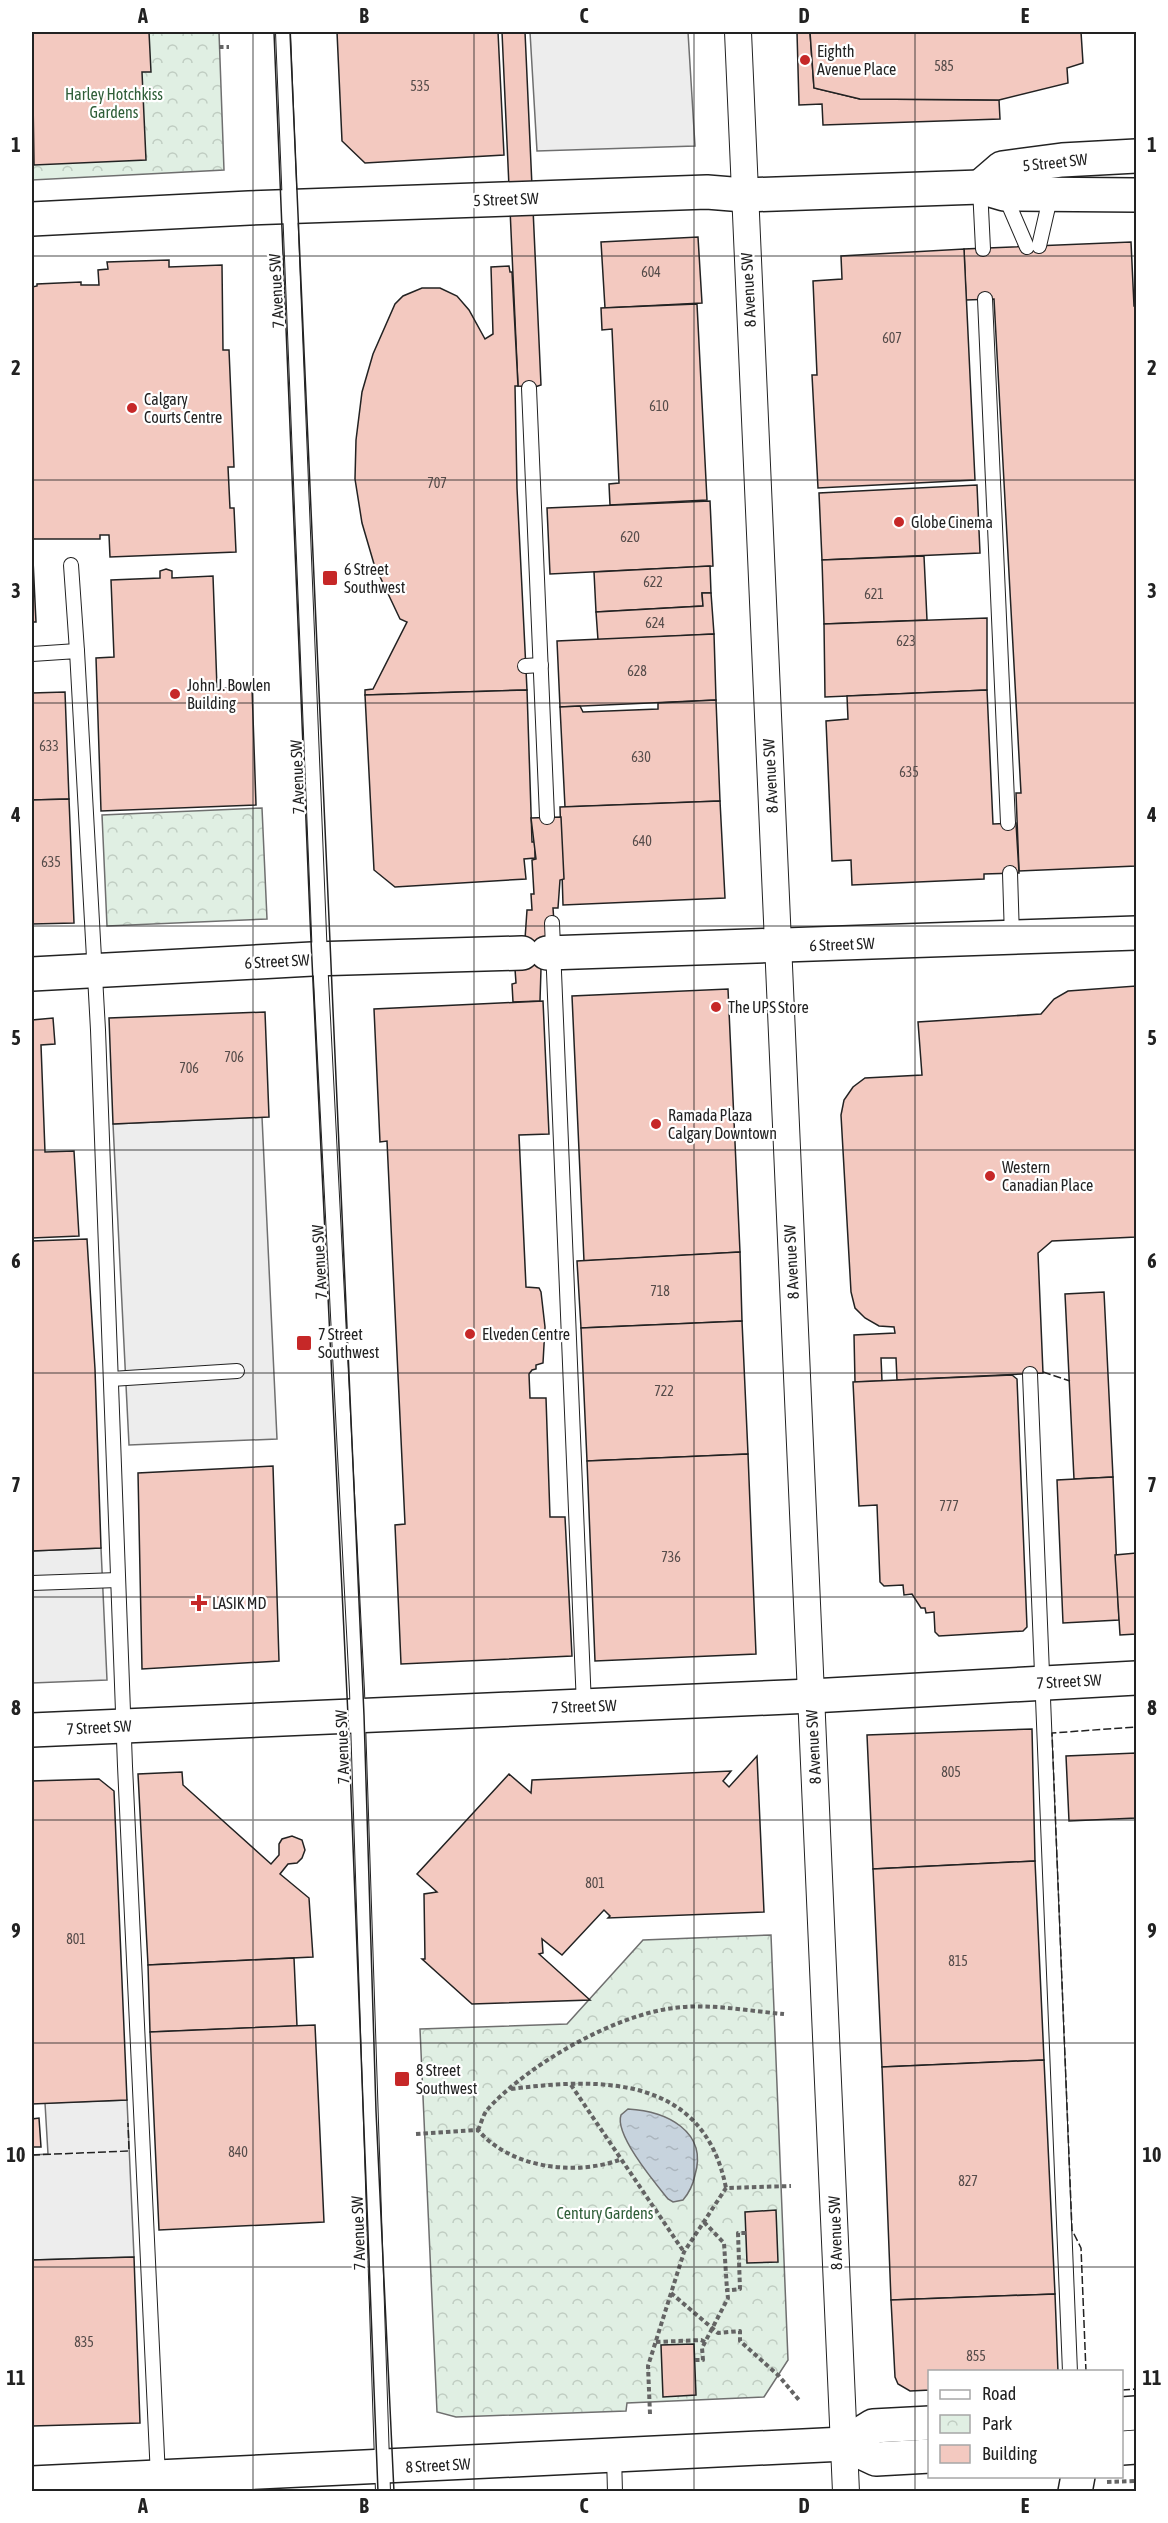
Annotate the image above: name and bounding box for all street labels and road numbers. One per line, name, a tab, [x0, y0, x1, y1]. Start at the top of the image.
street label: 5 Street SW	[1022, 150, 1089, 174]
street label: 5 Street SW	[473, 189, 539, 209]
street label: 8 Avenue SW	[737, 252, 759, 328]
street label: 7 Avenue SW	[265, 253, 287, 329]
street label: 8 Avenue SW	[759, 738, 781, 814]
street label: 7 Avenue SW	[287, 739, 307, 815]
street label: 6 Street SW	[809, 934, 875, 954]
street label: 6 Street SW	[244, 950, 310, 972]
street label: 7 Avenue SW	[308, 1224, 330, 1300]
street label: 8 Avenue SW	[780, 1224, 802, 1300]
street label: 7 Street SW	[1036, 1670, 1102, 1692]
street label: 7 Street SW	[551, 1696, 617, 1716]
street label: 7 Avenue SW	[332, 1709, 352, 1785]
street label: 8 Avenue SW	[802, 1709, 824, 1785]
street label: 7 Street SW	[66, 1716, 132, 1738]
street label: 7 Avenue SW	[348, 2195, 368, 2271]
street label: 8 Avenue SW	[825, 2195, 845, 2271]
street label: 8 Street SW	[405, 2454, 471, 2476]

